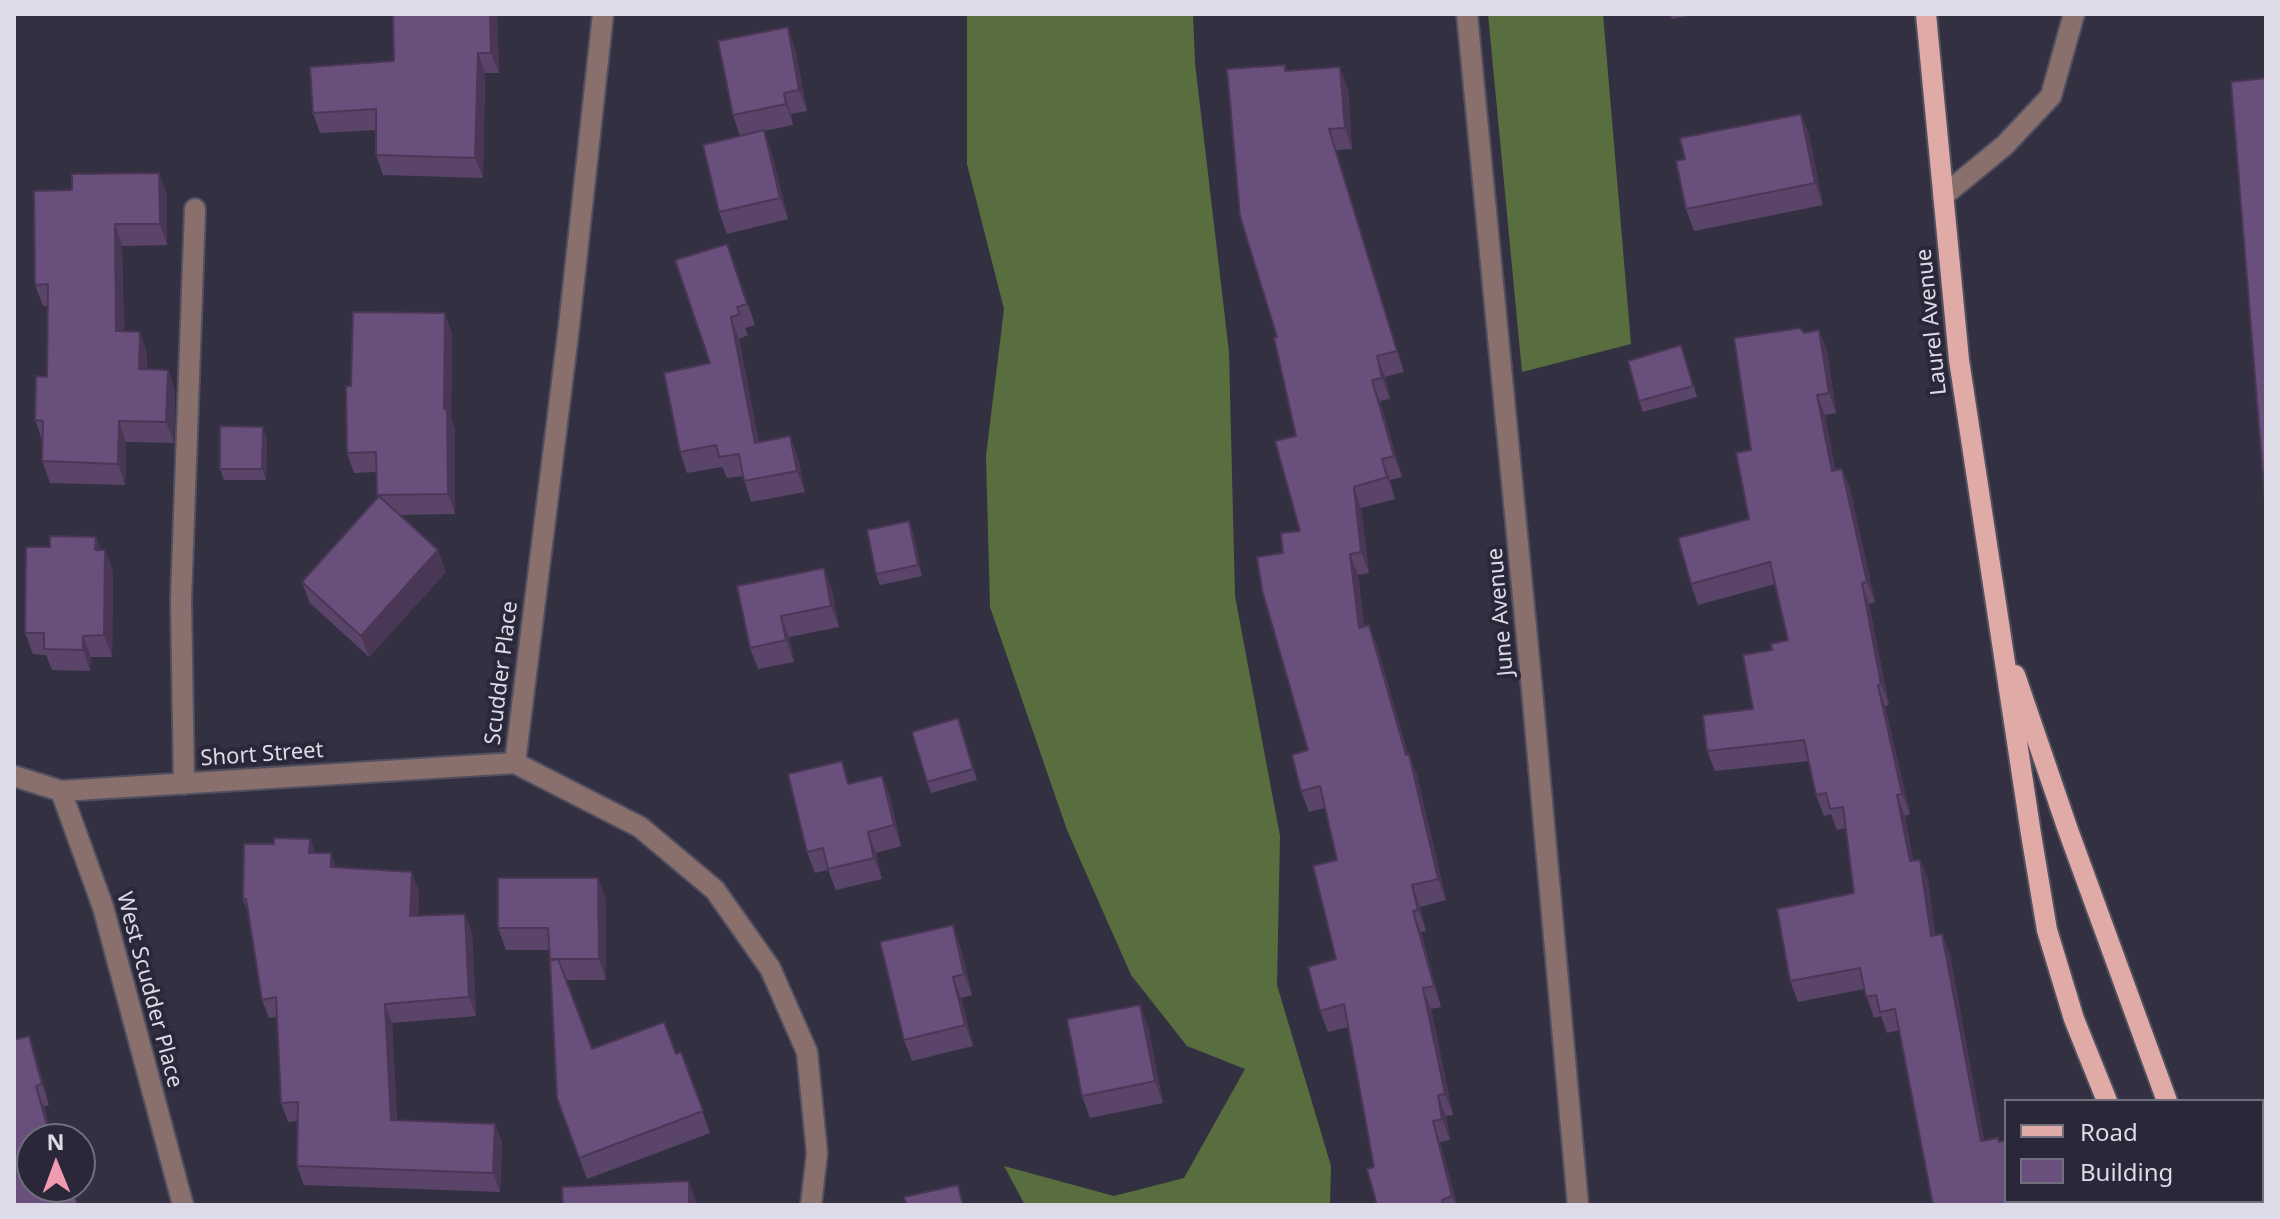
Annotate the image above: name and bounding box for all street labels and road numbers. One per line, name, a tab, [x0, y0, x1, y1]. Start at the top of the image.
street label: Laurel Avenue	[1911, 247, 1953, 397]
street label: June Avenue	[1482, 547, 1520, 677]
street label: Scudder Place	[480, 600, 524, 746]
street label: Short Street	[200, 738, 324, 772]
street label: West Scudder Place	[110, 889, 188, 1091]

